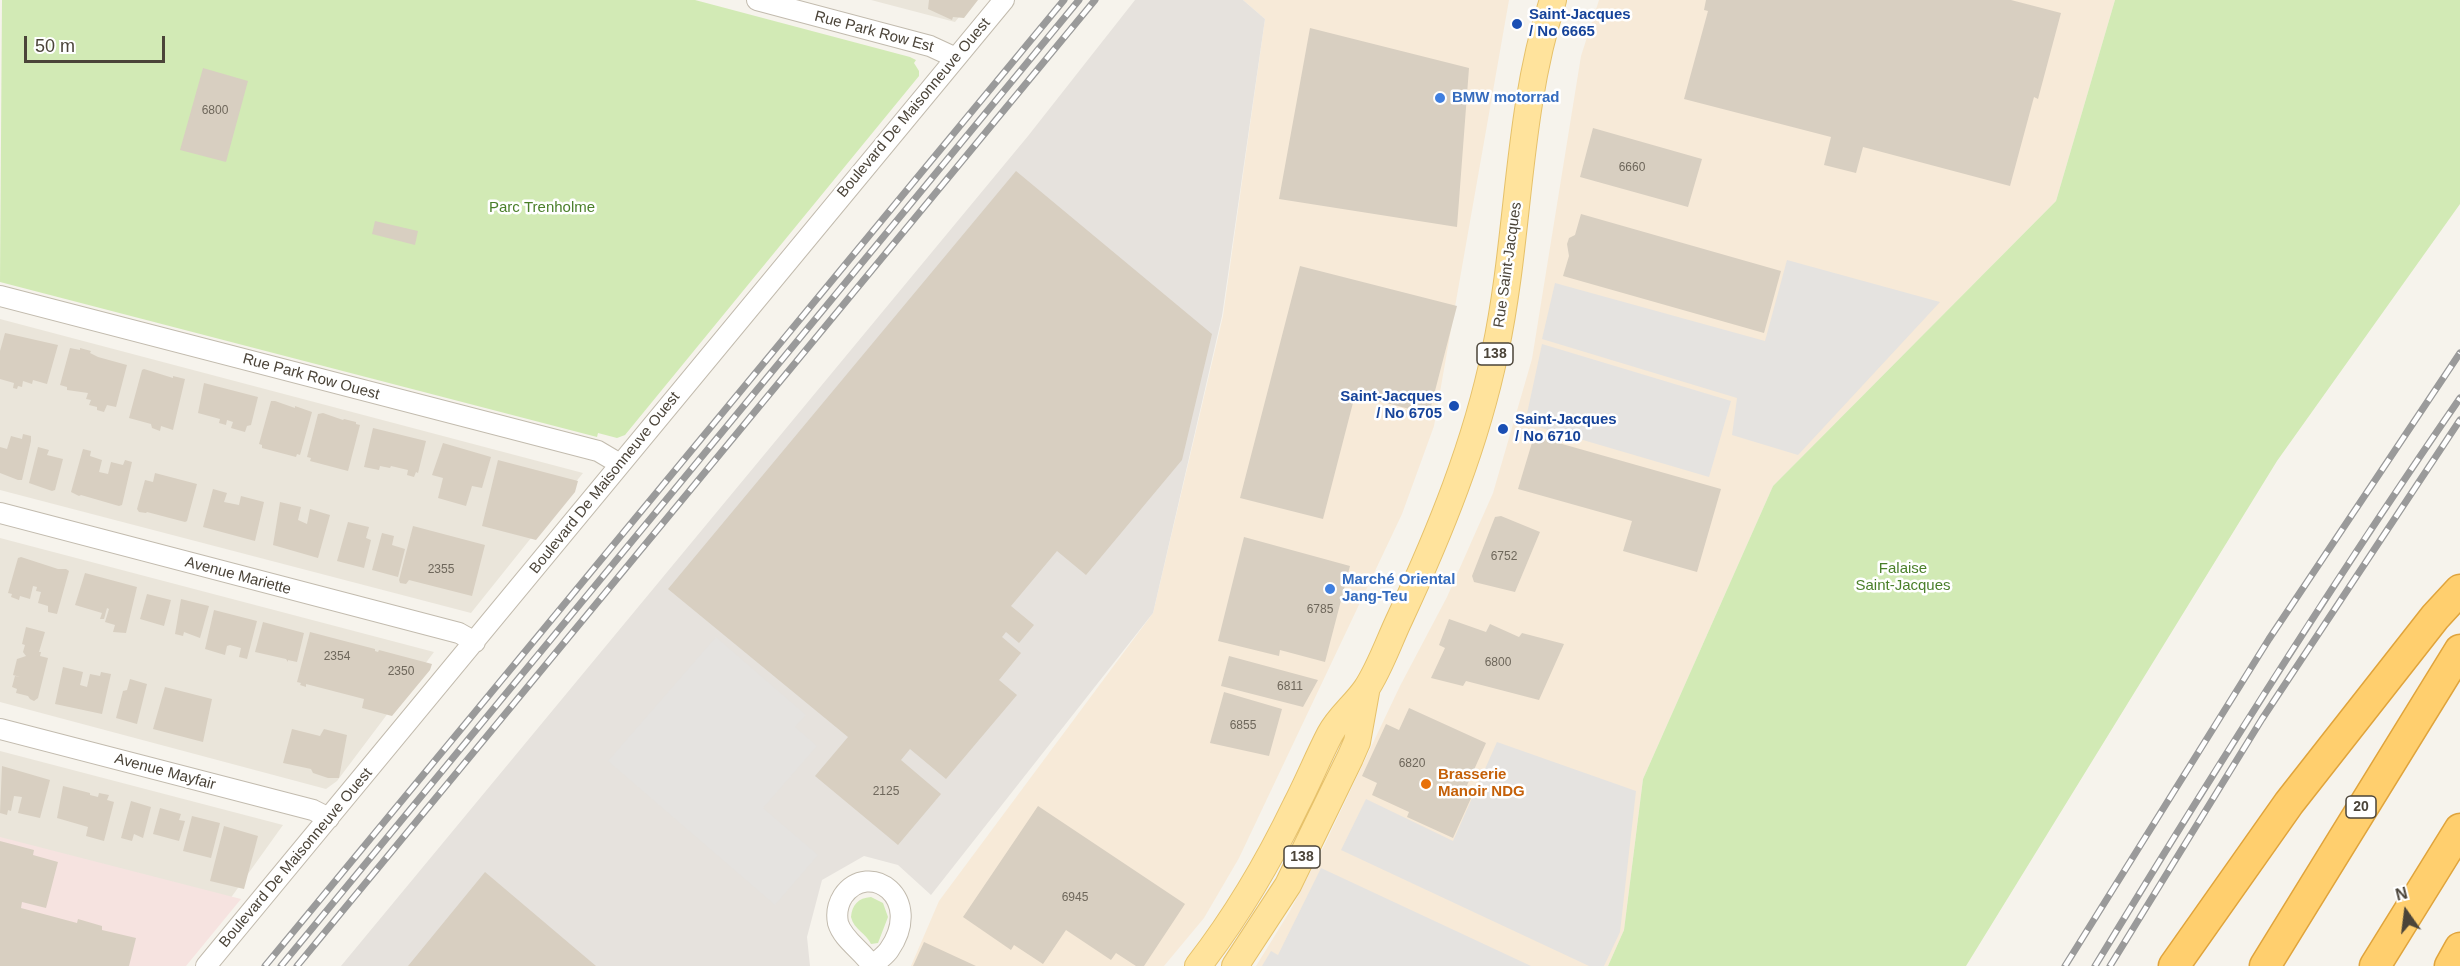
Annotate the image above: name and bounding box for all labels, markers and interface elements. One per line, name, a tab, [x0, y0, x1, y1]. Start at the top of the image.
place label: Saint-Jacques / No 6665	[1529, 6, 1631, 41]
street label: Rue Park Row Est	[812, 7, 936, 57]
street label: Boulevard De Maisonneuve Ouest	[834, 15, 994, 201]
marker: Saint-Jacques / No 6665	[1510, 17, 1524, 31]
scale bar	[27, 24, 168, 62]
text: 50 m	[35, 36, 75, 56]
place label: BMW motorrad	[1452, 89, 1559, 107]
marker: BMW motorrad	[1433, 91, 1447, 105]
house number: 6800	[202, 104, 228, 118]
house number: 6660	[1619, 161, 1645, 175]
park label: Parc Trenholme	[489, 199, 595, 217]
street label: Rue Saint-Jacques	[1490, 201, 1526, 329]
road number: 138	[1477, 343, 1513, 365]
street label: Rue Park Row Ouest	[241, 350, 381, 404]
place label: Saint-Jacques / No 6705	[1340, 388, 1442, 423]
street label: Boulevard De Maisonneuve Ouest	[526, 389, 684, 577]
marker: Saint-Jacques / No 6705	[1447, 399, 1461, 413]
place label: Saint-Jacques / No 6710	[1515, 411, 1617, 446]
marker: Saint-Jacques / No 6710	[1496, 422, 1510, 436]
house number: 6752	[1491, 550, 1517, 564]
street label: Avenue Mariette	[183, 553, 293, 599]
park label: Falaise Saint-Jacques	[1855, 560, 1951, 595]
house number: 2355	[428, 563, 454, 577]
place label: Marché Oriental Jang-Teu	[1342, 571, 1455, 606]
marker: Marché Oriental Jang-Teu	[1323, 582, 1337, 596]
house number: 6785	[1307, 603, 1333, 617]
house number: 2354	[324, 650, 350, 664]
house number: 6800	[1485, 656, 1511, 670]
house number: 2350	[388, 665, 414, 679]
house number: 6811	[1277, 680, 1303, 694]
house number: 6855	[1230, 719, 1256, 733]
street label: Avenue Mayfair	[112, 750, 218, 794]
house number: 6820	[1399, 757, 1425, 771]
street label: Boulevard De Maisonneuve Ouest	[216, 765, 376, 951]
place label: Brasserie Manoir NDG	[1438, 766, 1525, 801]
marker: Brasserie Manoir NDG	[1419, 777, 1433, 791]
house number: 2125	[873, 785, 899, 799]
road number: 20	[2346, 796, 2376, 818]
road number: 138	[1284, 846, 1320, 868]
north arrow	[2376, 882, 2436, 942]
text: N	[2394, 884, 2409, 904]
house number: 6945	[1062, 891, 1088, 905]

